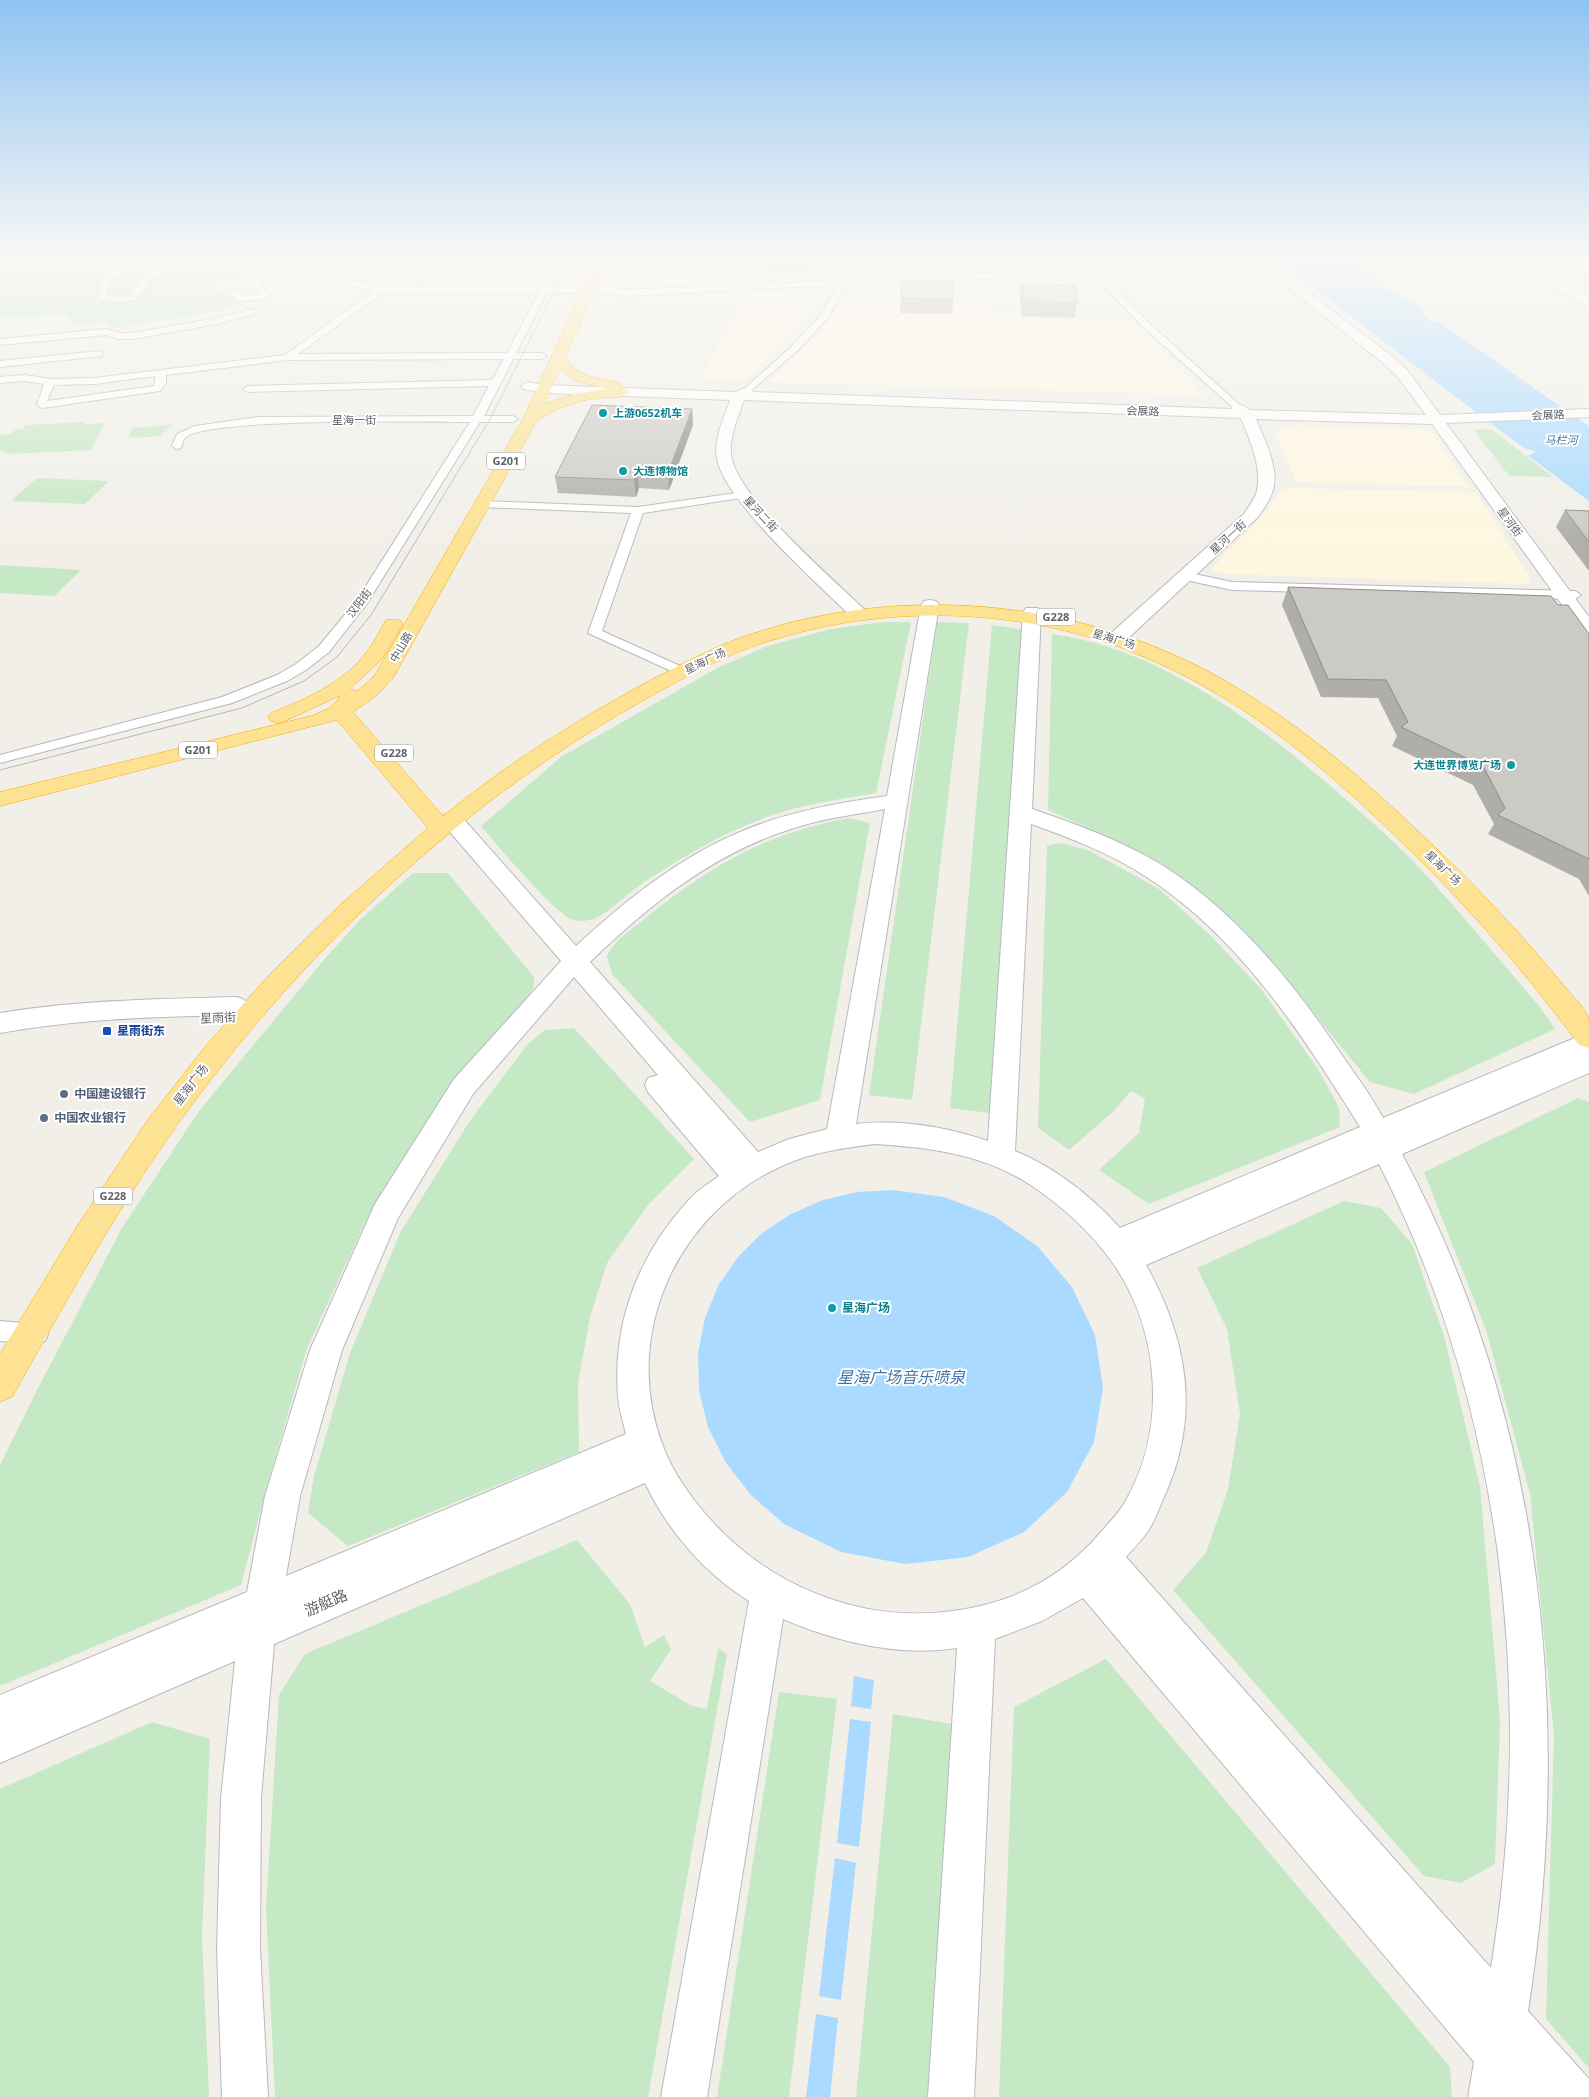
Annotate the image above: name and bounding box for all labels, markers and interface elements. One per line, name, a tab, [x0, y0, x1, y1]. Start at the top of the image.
street label: 会展路	[1126, 402, 1160, 419]
place label: 上游0652机车	[613, 405, 682, 420]
street label: 会展路	[1531, 406, 1565, 423]
marker: 上游0652机车	[597, 407, 609, 419]
street label: 星海一街	[332, 412, 376, 427]
water label: 马栏河	[1545, 432, 1579, 447]
road number: G201	[487, 452, 525, 470]
place label: 大连博物馆	[633, 463, 688, 478]
marker: 大连博物馆	[617, 465, 629, 477]
street label: 星河二街	[741, 492, 782, 535]
street label: 星河街	[1495, 504, 1526, 539]
street label: 星河一街	[1206, 516, 1249, 557]
street label: 汉阳街	[343, 585, 375, 620]
road number: G228	[1037, 608, 1075, 626]
street label: 星海广场	[1091, 625, 1137, 652]
street label: 中山路	[386, 629, 415, 665]
street label: 星海广场	[682, 644, 728, 677]
road number: G201	[179, 742, 217, 758]
road number: G228	[375, 744, 413, 761]
place label: 大连世界博览广场	[1413, 757, 1501, 772]
marker: 大连世界博览广场	[1505, 759, 1517, 771]
street label: 星海广场	[1422, 847, 1464, 888]
street label: 星雨街	[200, 1008, 236, 1027]
place label: 星雨街东	[117, 1022, 165, 1039]
marker: 星雨街东	[101, 1025, 113, 1037]
street label: 星海广场	[169, 1061, 212, 1109]
place label: 中国建设银行	[74, 1085, 146, 1102]
marker: 中国建设银行	[58, 1088, 70, 1100]
place label: 中国农业银行	[54, 1109, 126, 1126]
marker: 中国农业银行	[38, 1112, 50, 1124]
road number: G228	[94, 1188, 132, 1204]
place label: 星海广场	[842, 1299, 890, 1316]
marker: 星海广场	[826, 1302, 838, 1314]
water label: 星海广场音乐喷泉	[837, 1366, 966, 1388]
street label: 游艇路	[301, 1584, 350, 1620]

